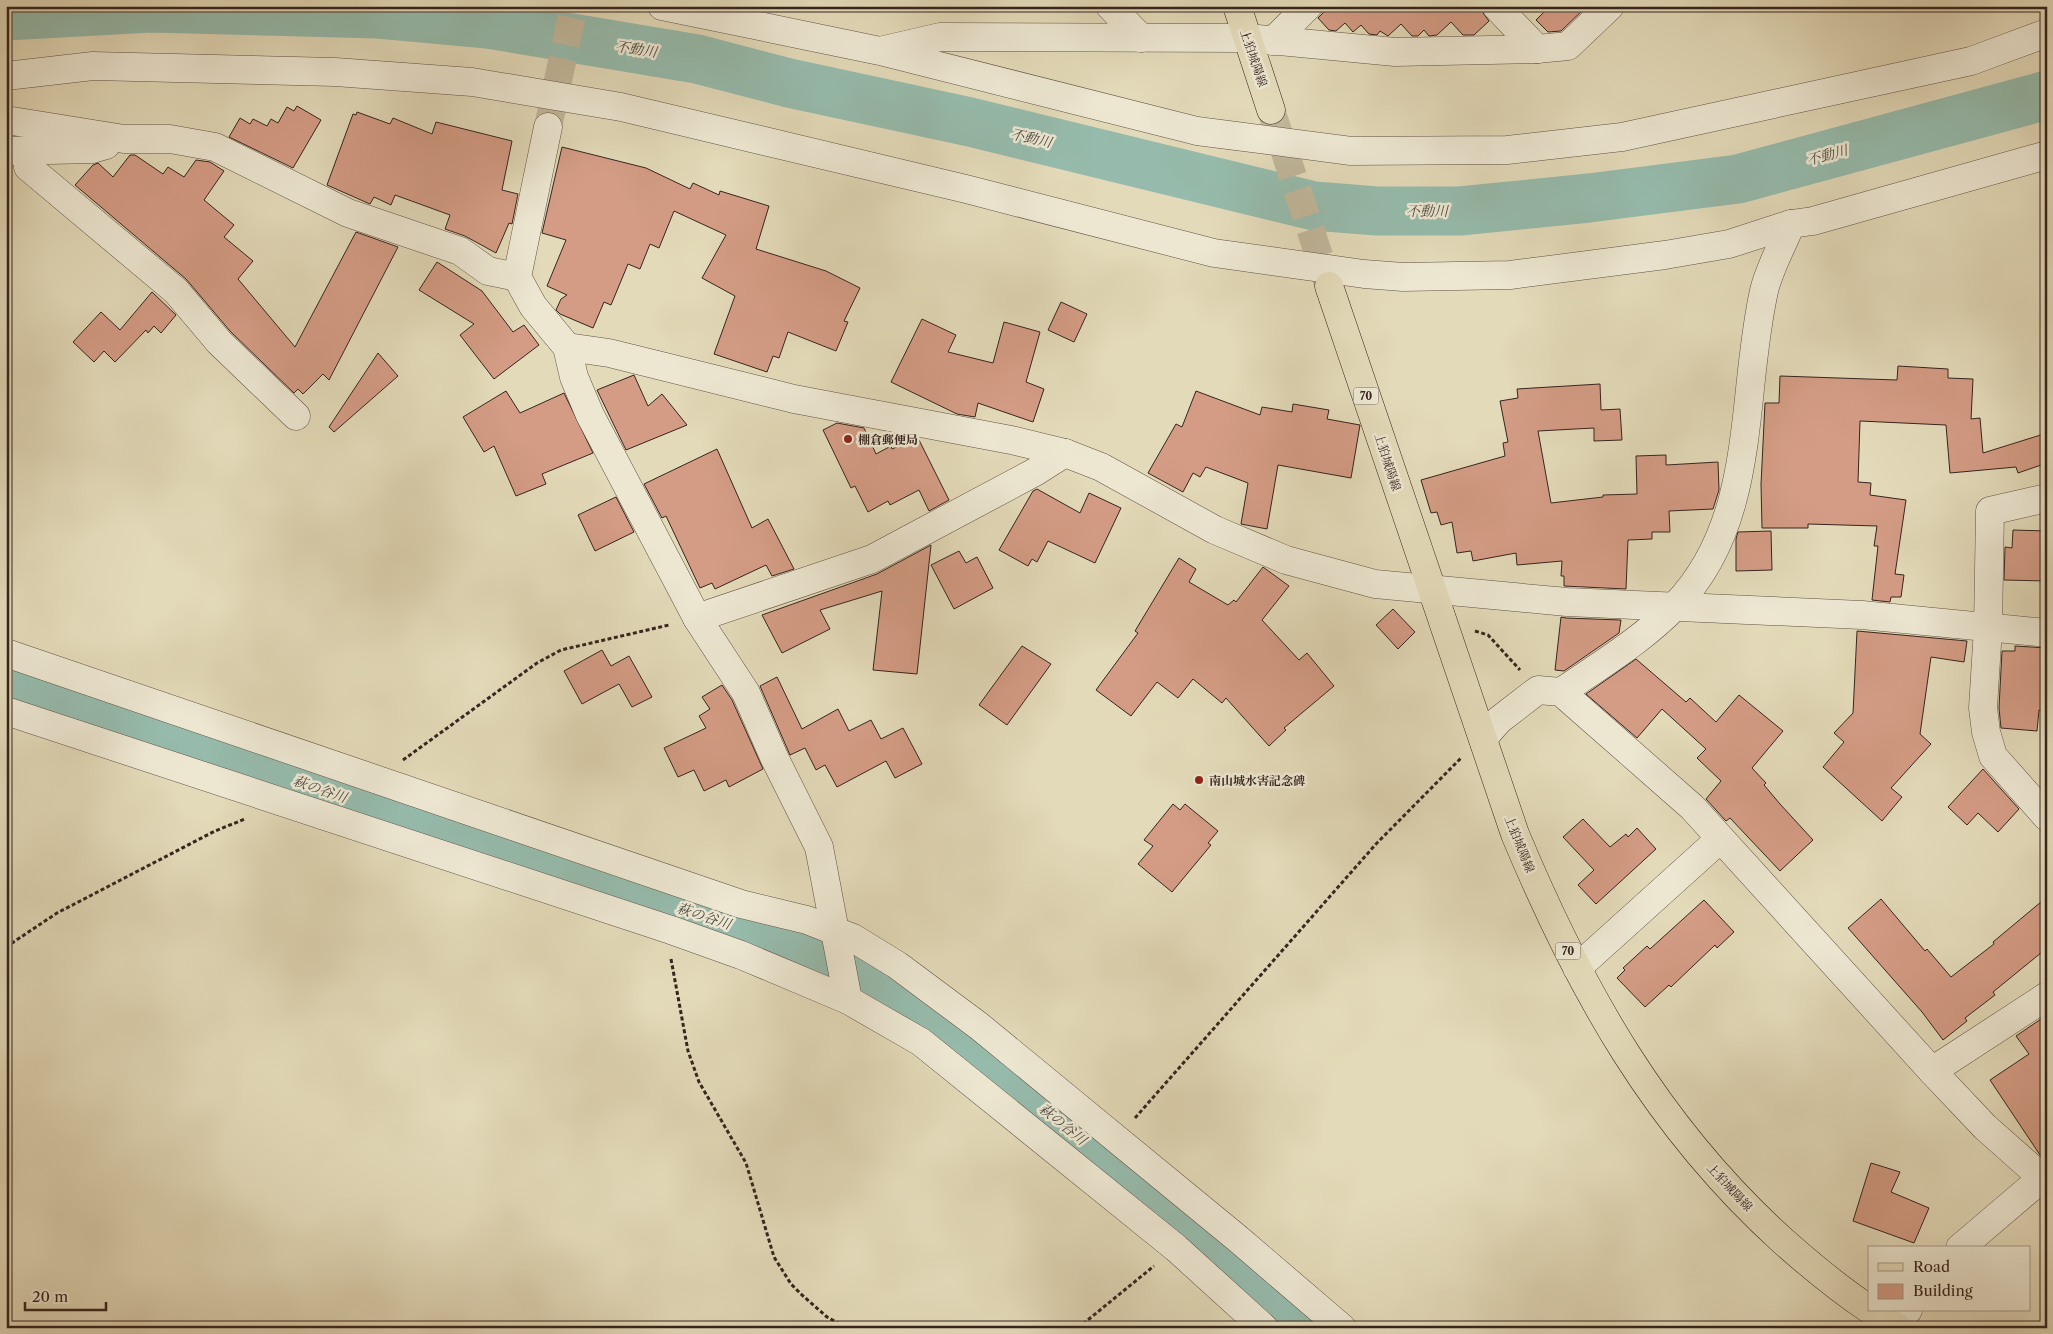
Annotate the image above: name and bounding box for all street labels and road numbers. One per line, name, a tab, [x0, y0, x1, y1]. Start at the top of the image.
street label: 上狛城陽線	[1237, 27, 1271, 89]
road number: 70	[1354, 388, 1378, 404]
street label: 上狛城陽線	[1372, 431, 1404, 493]
street label: 上狛城陽線	[1502, 813, 1538, 875]
road number: 70	[1556, 942, 1580, 959]
street label: 上狛城陽線	[1704, 1160, 1756, 1214]

